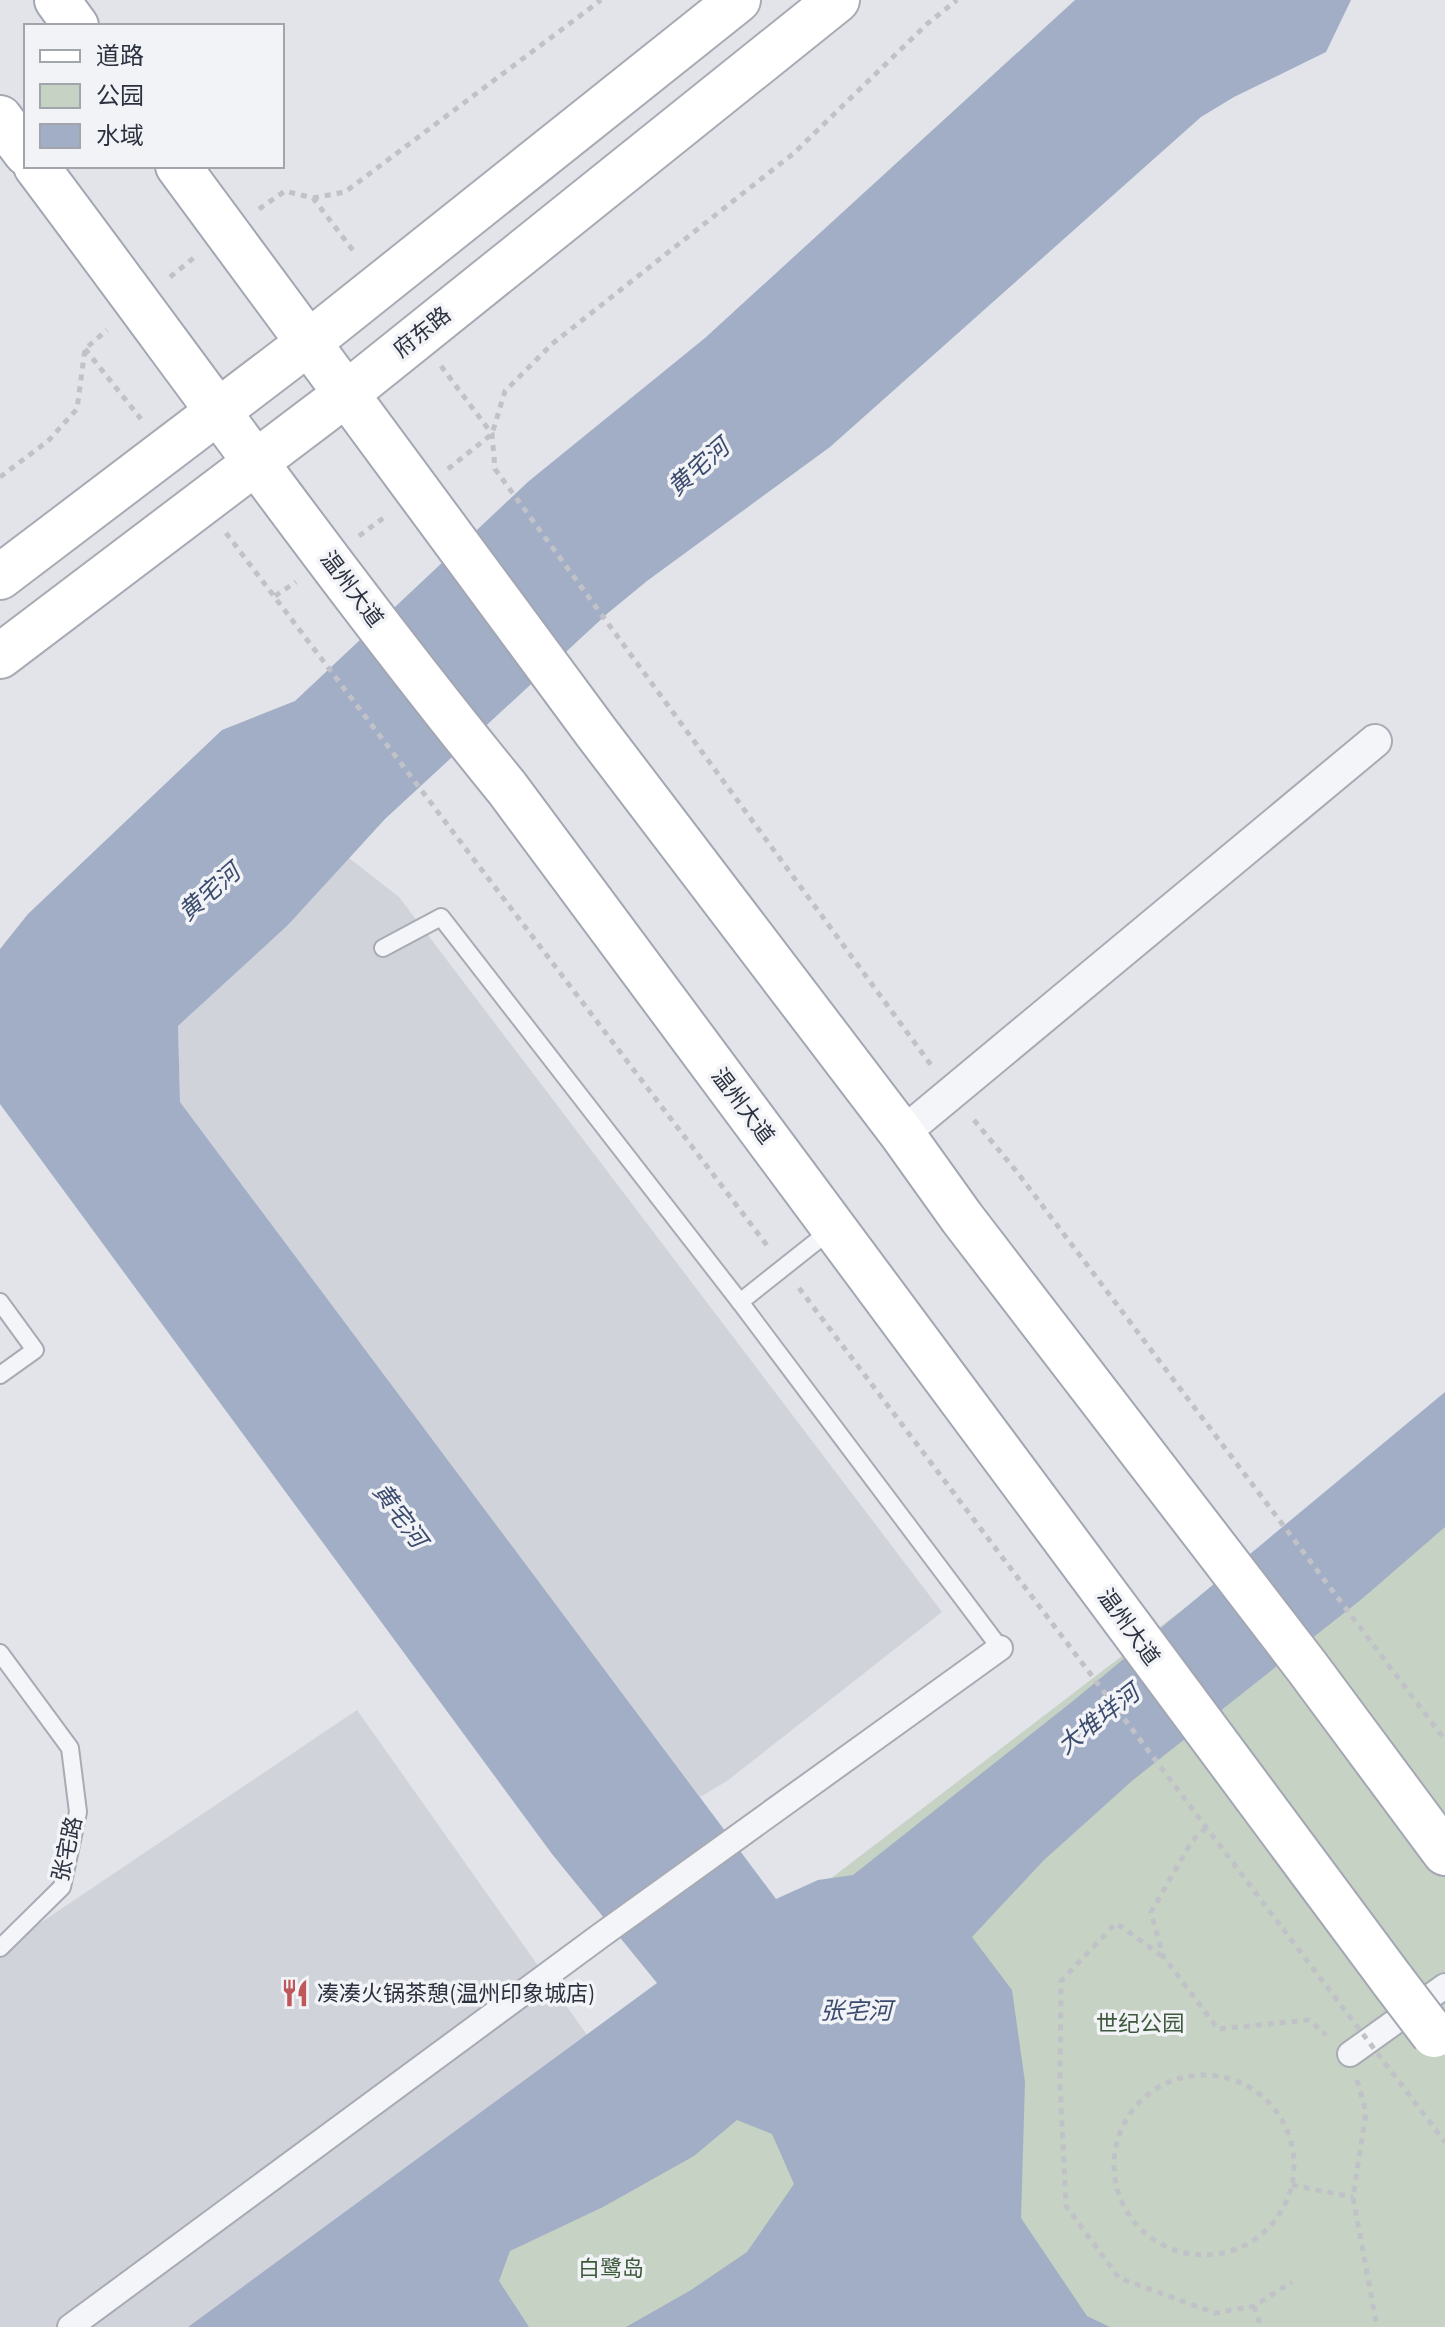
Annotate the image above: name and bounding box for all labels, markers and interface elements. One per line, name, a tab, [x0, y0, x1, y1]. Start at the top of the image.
legend	[24, 24, 284, 168]
text: 道路	[96, 41, 144, 70]
text: 公园	[96, 81, 144, 110]
text: 水域	[96, 121, 144, 150]
street label: 府东路	[388, 301, 456, 363]
water label: 黄宅河	[661, 430, 738, 502]
street label: 温州大道	[315, 546, 389, 632]
water label: 黄宅河	[172, 855, 249, 927]
street label: 温州大道	[706, 1063, 780, 1149]
water label: 黄宅河	[367, 1477, 435, 1556]
street label: 温州大道	[1092, 1583, 1166, 1671]
water label: 大堆垟河	[1051, 1676, 1148, 1760]
street label: 张宅路	[46, 1814, 88, 1884]
restaurant icon: 凑凑火锅茶憩(温州印象城店)	[280, 1978, 310, 2008]
place label: 凑凑火锅茶憩(温州印象城店)	[317, 1980, 595, 2007]
water label: 张宅河	[820, 1996, 896, 2025]
park label: 世纪公园	[1096, 2010, 1184, 2037]
park label: 白鹭岛	[578, 2255, 644, 2282]

